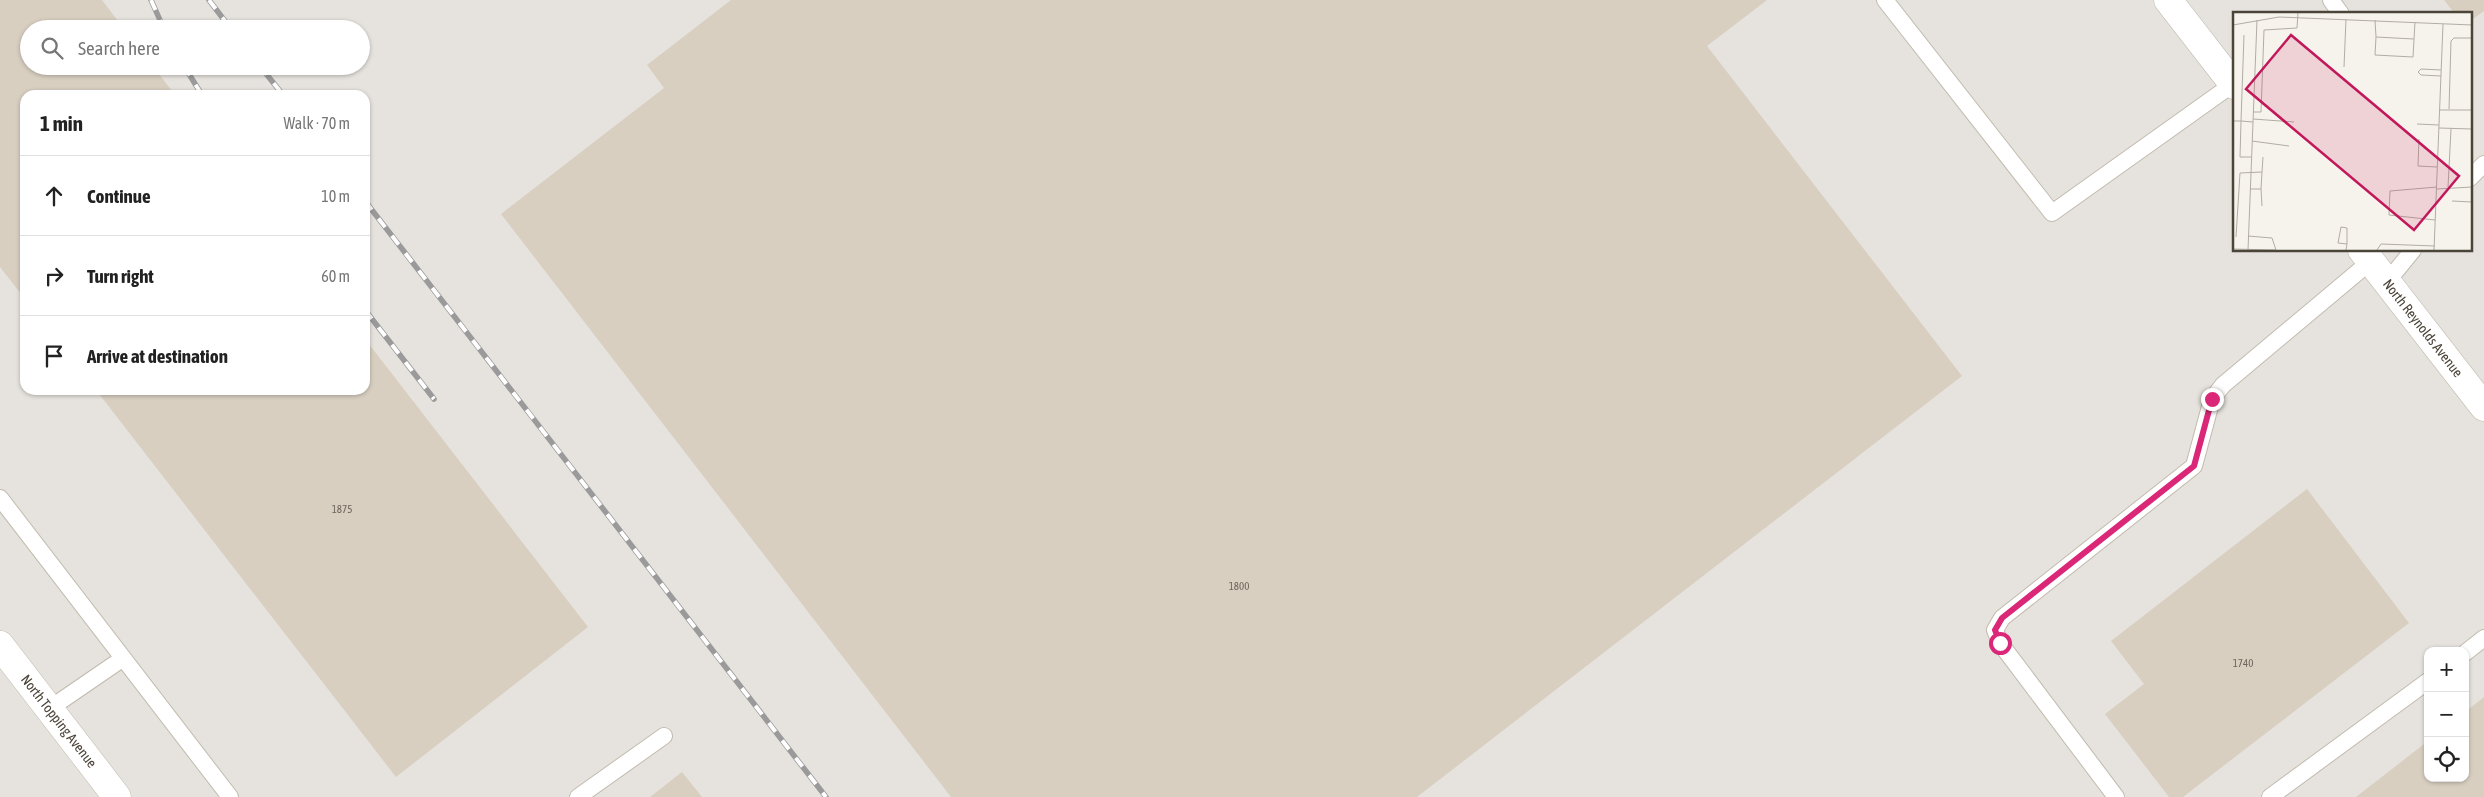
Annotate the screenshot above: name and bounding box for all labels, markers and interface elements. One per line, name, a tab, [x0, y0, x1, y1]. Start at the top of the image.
inset map	[2233, 12, 2472, 251]
search box	[20, 20, 370, 75]
icon: search	[38, 34, 66, 62]
text: Search here	[78, 37, 160, 59]
text: 1 min	[40, 111, 83, 135]
text: Walk · 70 m	[284, 114, 350, 132]
icon: ahead	[40, 182, 68, 210]
text: Continue	[87, 185, 151, 207]
text: 10 m	[321, 187, 350, 205]
icon: right	[40, 262, 68, 290]
text: Turn right	[87, 265, 154, 287]
text: 60 m	[321, 267, 350, 285]
street label: North Reynolds Avenue	[2380, 276, 2466, 380]
icon: arrive	[40, 342, 68, 370]
text: Arrive at destination	[87, 345, 228, 367]
route end	[2201, 388, 2224, 411]
house number: 1875	[332, 503, 352, 515]
house number: 1800	[1229, 580, 1249, 592]
route start	[1989, 632, 2012, 655]
map controls	[2424, 647, 2469, 782]
button: +	[2424, 647, 2469, 692]
house number: 1740	[2233, 657, 2253, 669]
street label: North Topping Avenue	[18, 671, 100, 771]
button: −	[2424, 692, 2469, 737]
button: locate	[2424, 737, 2469, 782]

